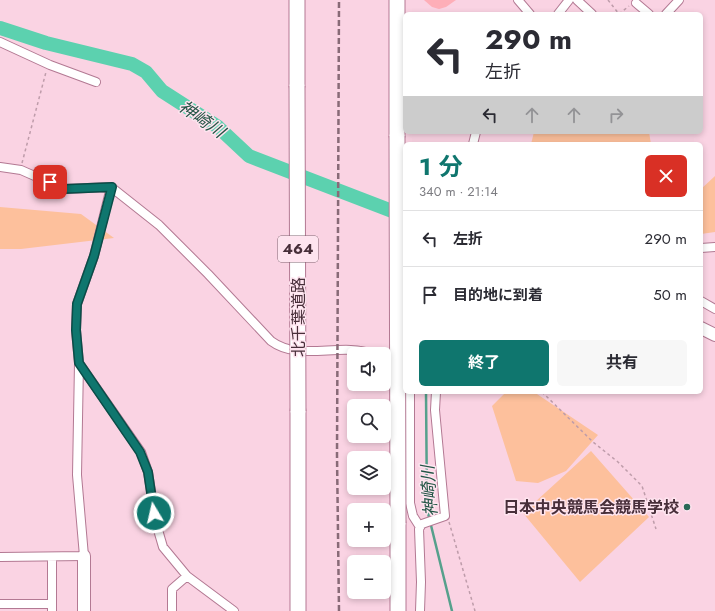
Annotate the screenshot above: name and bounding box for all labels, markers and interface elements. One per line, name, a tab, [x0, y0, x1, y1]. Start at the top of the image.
text: 290 m	[485, 19, 572, 60]
icon: left	[419, 28, 471, 80]
text: 左折	[485, 59, 521, 85]
water label: 神崎川	[174, 95, 231, 145]
icon: left	[479, 104, 501, 126]
icon: ahead	[521, 104, 543, 126]
icon: ahead	[563, 104, 585, 126]
icon: right	[605, 104, 627, 126]
text: 1 分	[419, 149, 462, 184]
button: close	[645, 155, 687, 197]
pin	[33, 165, 67, 199]
icon: arrive	[39, 171, 61, 193]
text: 340 m · 21:14	[419, 182, 498, 201]
icon: left	[419, 228, 441, 250]
text: 左折	[453, 228, 483, 250]
text: 290 m	[645, 228, 687, 250]
road number: 464	[278, 236, 318, 262]
street label: 北千葉道路	[287, 277, 310, 357]
icon: arrive	[419, 284, 441, 306]
text: 目的地に到着	[453, 284, 543, 306]
text: 50 m	[653, 284, 687, 306]
button: 終了	[419, 340, 549, 386]
button: 共有	[557, 340, 687, 386]
map controls	[347, 347, 391, 599]
button: sound	[347, 347, 391, 391]
button: search	[347, 399, 391, 443]
button: layers	[347, 451, 391, 495]
water label: 神崎川	[415, 463, 443, 517]
position arrow	[133, 492, 175, 534]
place label: 日本中央競馬会競馬学校	[503, 496, 679, 519]
marker: 日本中央競馬会競馬学校	[682, 502, 692, 512]
button: +	[347, 503, 391, 547]
button: −	[347, 555, 391, 599]

